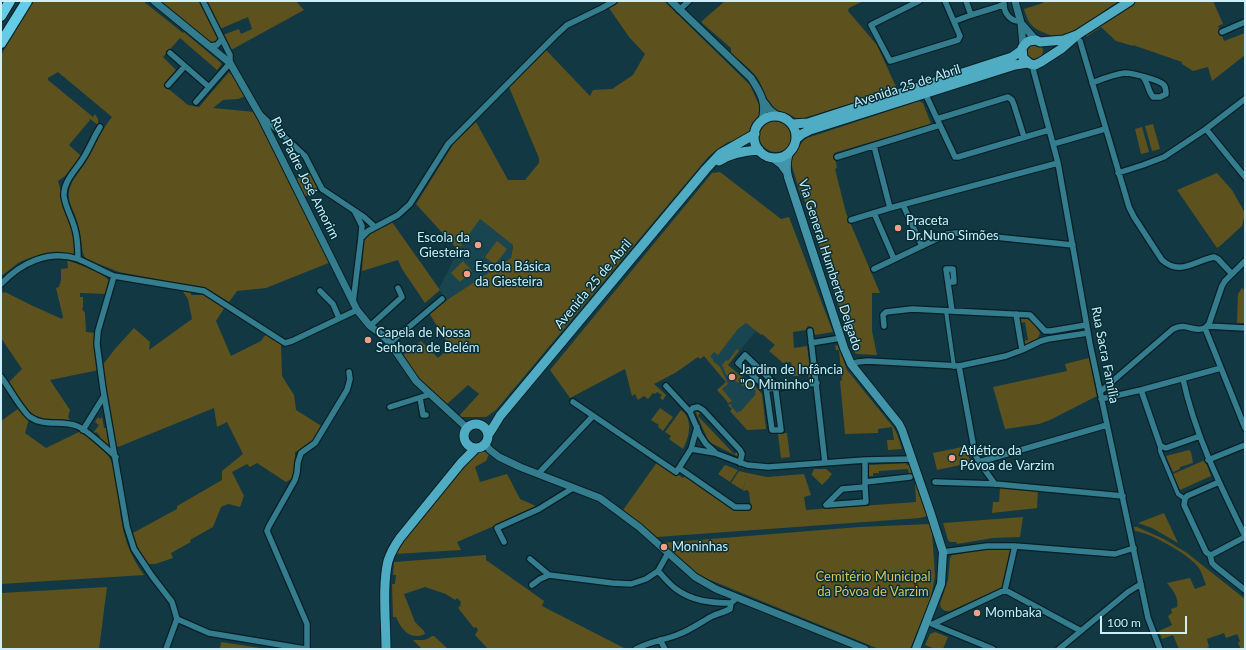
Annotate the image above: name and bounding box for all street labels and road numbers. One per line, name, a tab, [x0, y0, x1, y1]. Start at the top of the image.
street label: Avenida 25 de Abril	[851, 61, 963, 111]
street label: Rua Padre José Amorim	[267, 114, 343, 242]
street label: Via General Humberto Delgado	[795, 177, 865, 353]
street label: Avenida 25 de Abril	[551, 236, 635, 332]
street label: Rua Sacra Família	[1088, 305, 1122, 405]

